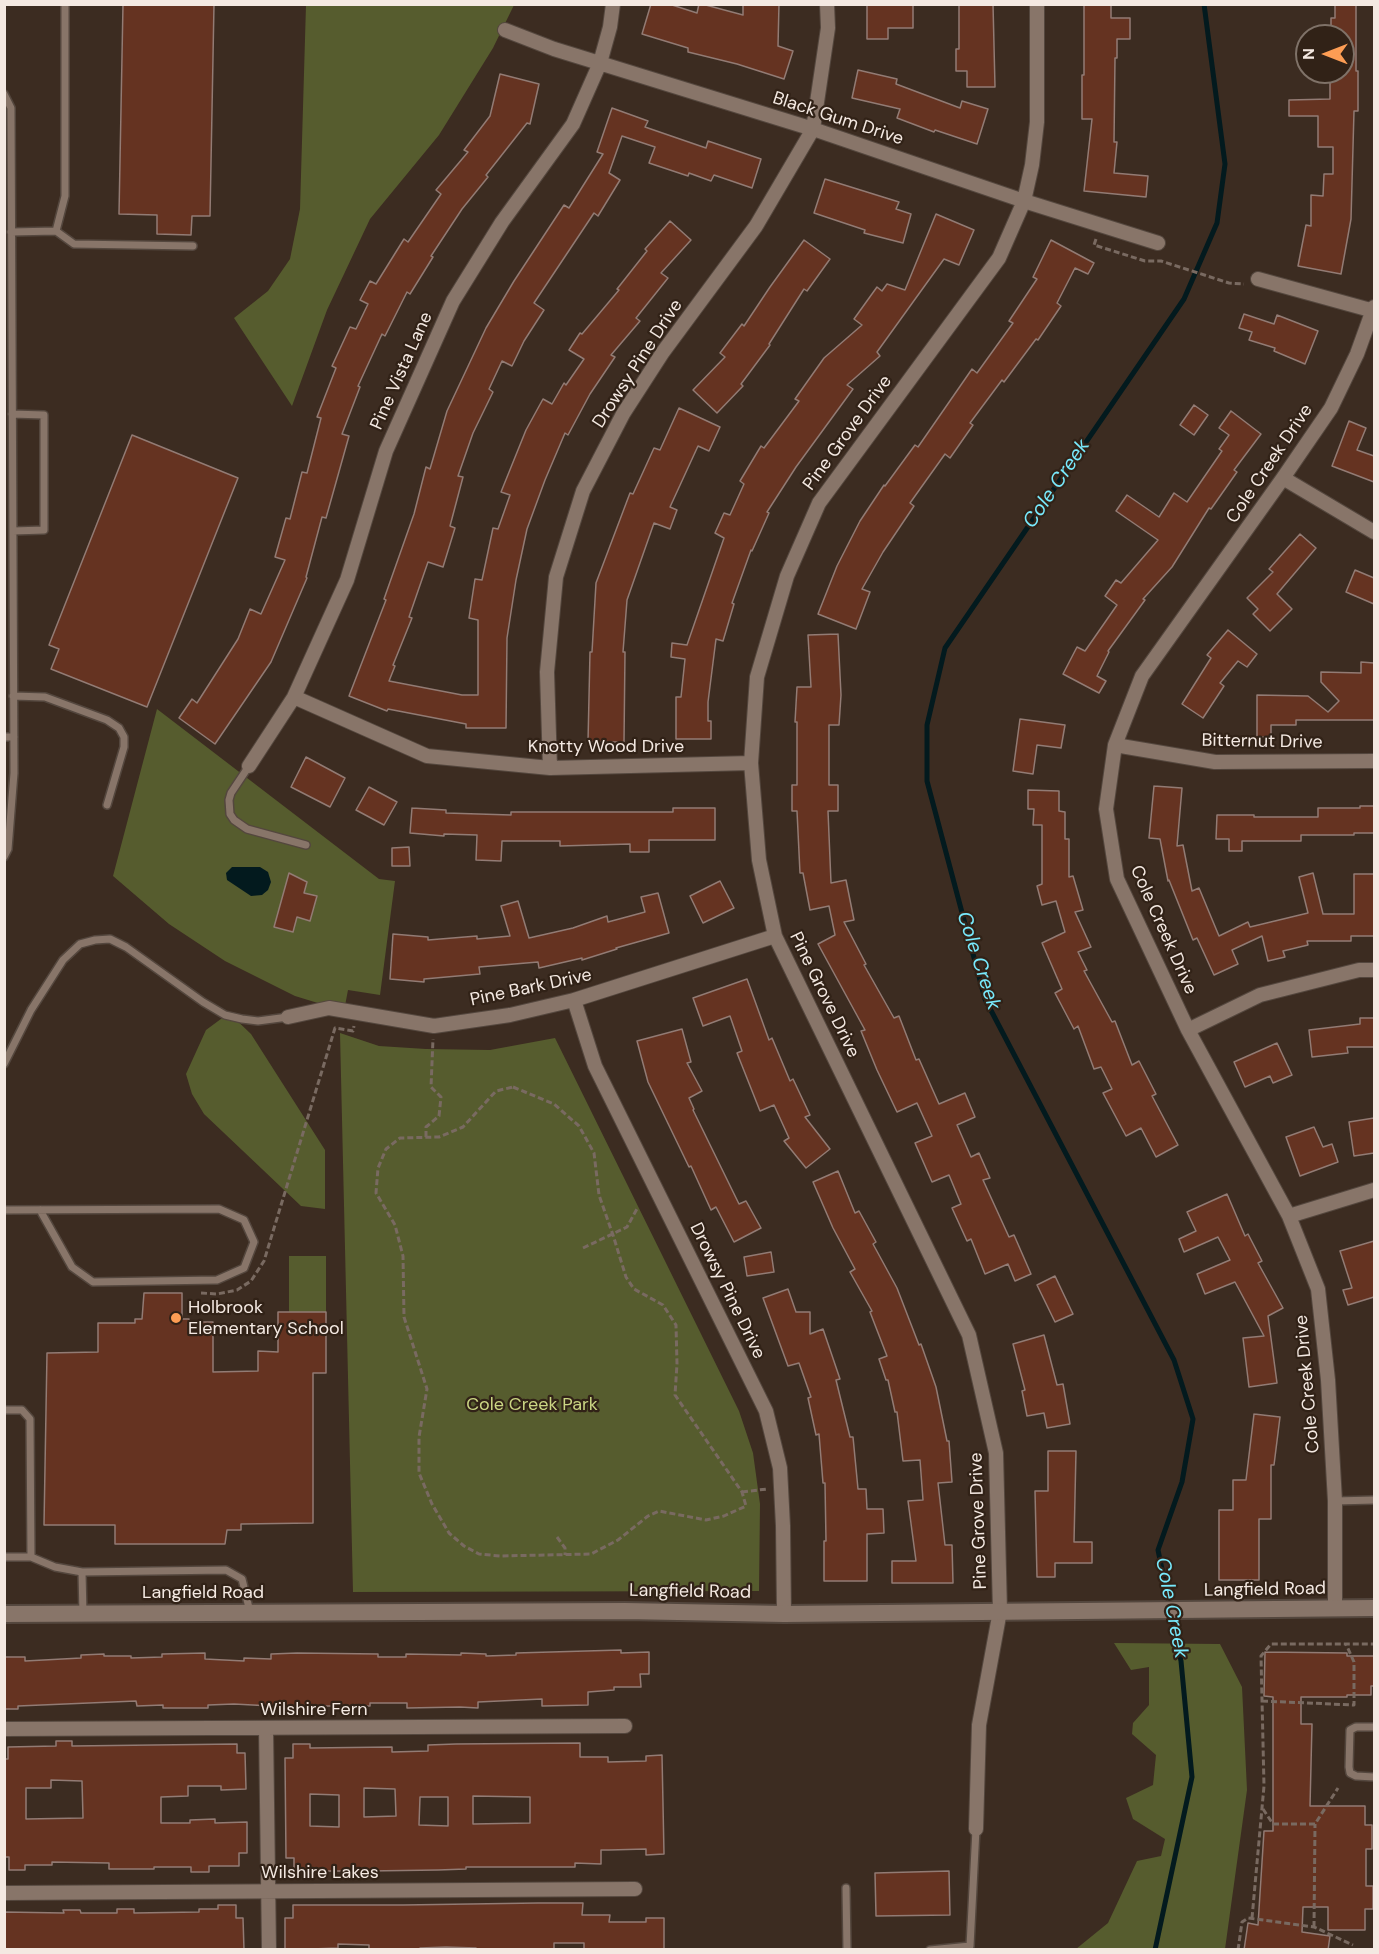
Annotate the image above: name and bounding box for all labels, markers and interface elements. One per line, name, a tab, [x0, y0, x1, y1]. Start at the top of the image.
north arrow	[1295, 24, 1355, 84]
text: N	[1298, 48, 1319, 60]
street label: Black Gum Drive	[770, 88, 906, 150]
street label: Drowsy Pine Drive	[588, 296, 688, 432]
street label: Pine Vista Lane	[366, 309, 438, 433]
street label: Pine Grove Drive	[799, 371, 897, 495]
street label: Cole Creek Drive	[1222, 400, 1318, 528]
water label: Cole Creek	[1018, 435, 1096, 533]
street label: Bitternut Drive	[1201, 730, 1323, 754]
street label: Knotty Wood Drive	[528, 736, 684, 758]
street label: Cole Creek Drive	[1125, 862, 1201, 998]
water label: Cole Creek	[951, 909, 1005, 1013]
street label: Pine Grove Drive	[784, 929, 864, 1061]
street label: Pine Bark Drive	[468, 965, 594, 1011]
street label: Drowsy Pine Drive	[685, 1219, 769, 1363]
place label: Holbrook Elementary School	[188, 1297, 344, 1340]
marker: Holbrook Elementary School	[169, 1311, 183, 1325]
street label: Cole Creek Drive	[1291, 1314, 1325, 1454]
park label: Cole Creek Park	[466, 1394, 598, 1416]
street label: Pine Grove Drive	[966, 1452, 992, 1590]
water label: Cole Creek	[1149, 1555, 1193, 1661]
street label: Langfield Road	[1204, 1578, 1326, 1602]
street label: Langfield Road	[629, 1580, 751, 1604]
street label: Langfield Road	[142, 1582, 264, 1604]
street label: Wilshire Fern	[260, 1699, 368, 1721]
street label: Wilshire Lakes	[261, 1862, 379, 1884]

